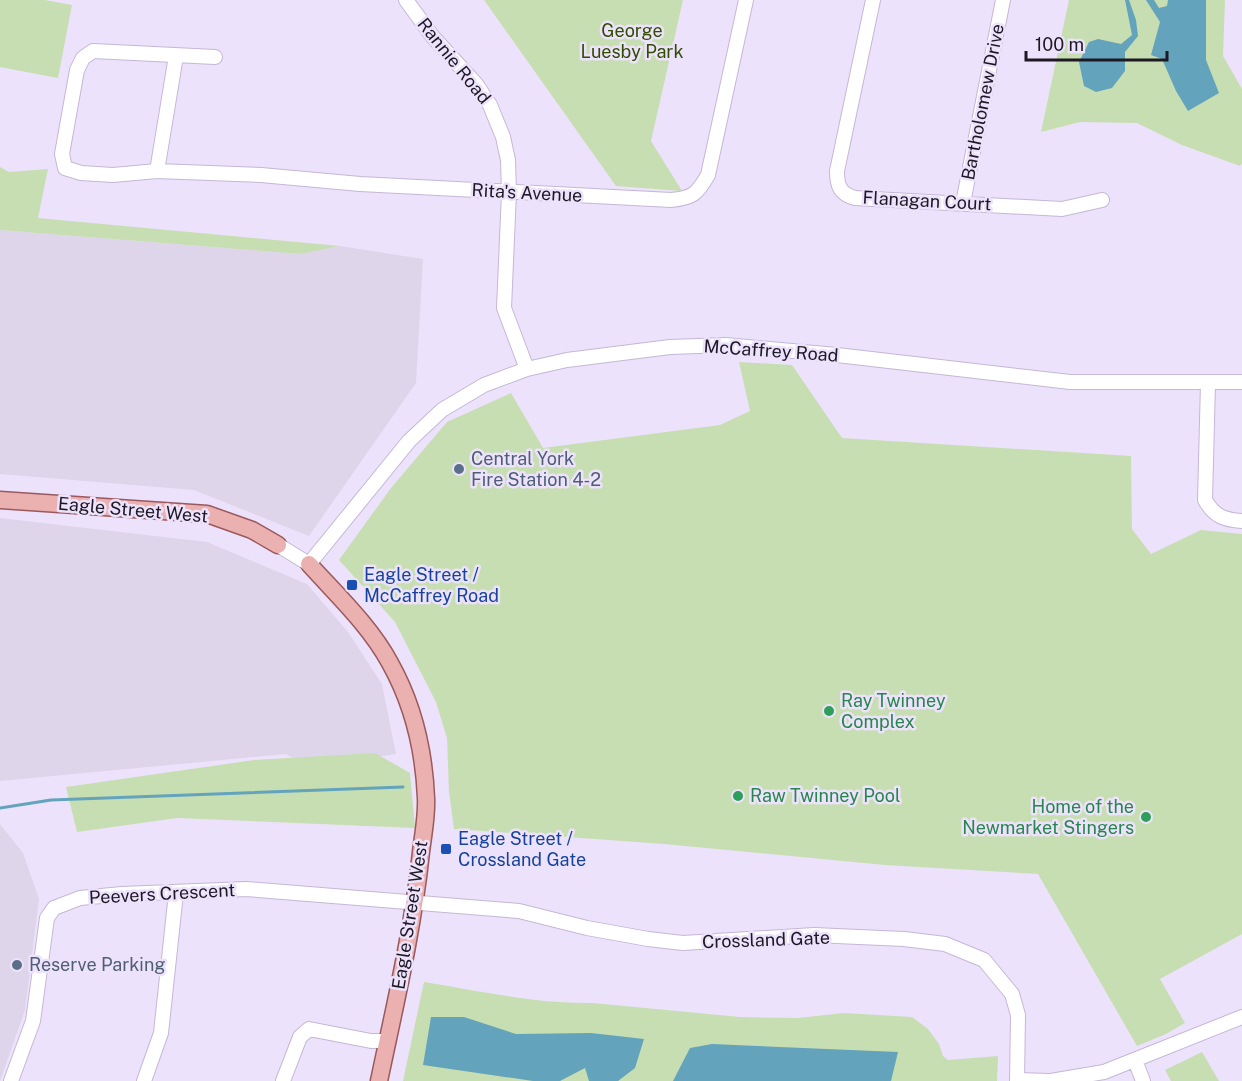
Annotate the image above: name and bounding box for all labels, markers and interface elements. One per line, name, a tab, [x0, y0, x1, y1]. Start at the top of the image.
street label: Rannie Road	[413, 14, 495, 108]
park label: George Luesby Park	[580, 20, 684, 62]
street label: Bartholomew Drive	[957, 22, 1008, 182]
scale bar	[1026, 24, 1167, 62]
text: 100 m	[1035, 34, 1084, 55]
street label: Rita's Avenue	[471, 179, 583, 206]
street label: Flanagan Court	[862, 187, 992, 214]
street label: McCaffrey Road	[703, 335, 839, 366]
place label: Central York Fire Station 4-2	[471, 448, 601, 490]
marker: Central York Fire Station 4-2	[452, 462, 466, 476]
street label: Eagle Street West	[57, 492, 209, 527]
place label: Eagle Street / McCaffrey Road	[364, 564, 499, 606]
marker: Eagle Street / McCaffrey Road	[345, 578, 359, 592]
place label: Ray Twinney Complex	[841, 690, 946, 732]
marker: Ray Twinney Complex	[822, 704, 836, 718]
place label: Raw Twinney Pool	[750, 785, 900, 806]
marker: Raw Twinney Pool	[731, 789, 745, 803]
place label: Home of the Newmarket Stingers	[962, 796, 1134, 838]
marker: Home of the Newmarket Stingers	[1139, 810, 1153, 824]
place label: Eagle Street / Crossland Gate	[458, 828, 586, 870]
street label: Eagle Street West	[387, 839, 432, 991]
marker: Eagle Street / Crossland Gate	[439, 842, 453, 856]
street label: Peevers Crescent	[88, 879, 236, 908]
street label: Crossland Gate	[702, 927, 830, 952]
place label: Reserve Parking	[29, 954, 166, 975]
marker: Reserve Parking	[10, 958, 24, 972]

